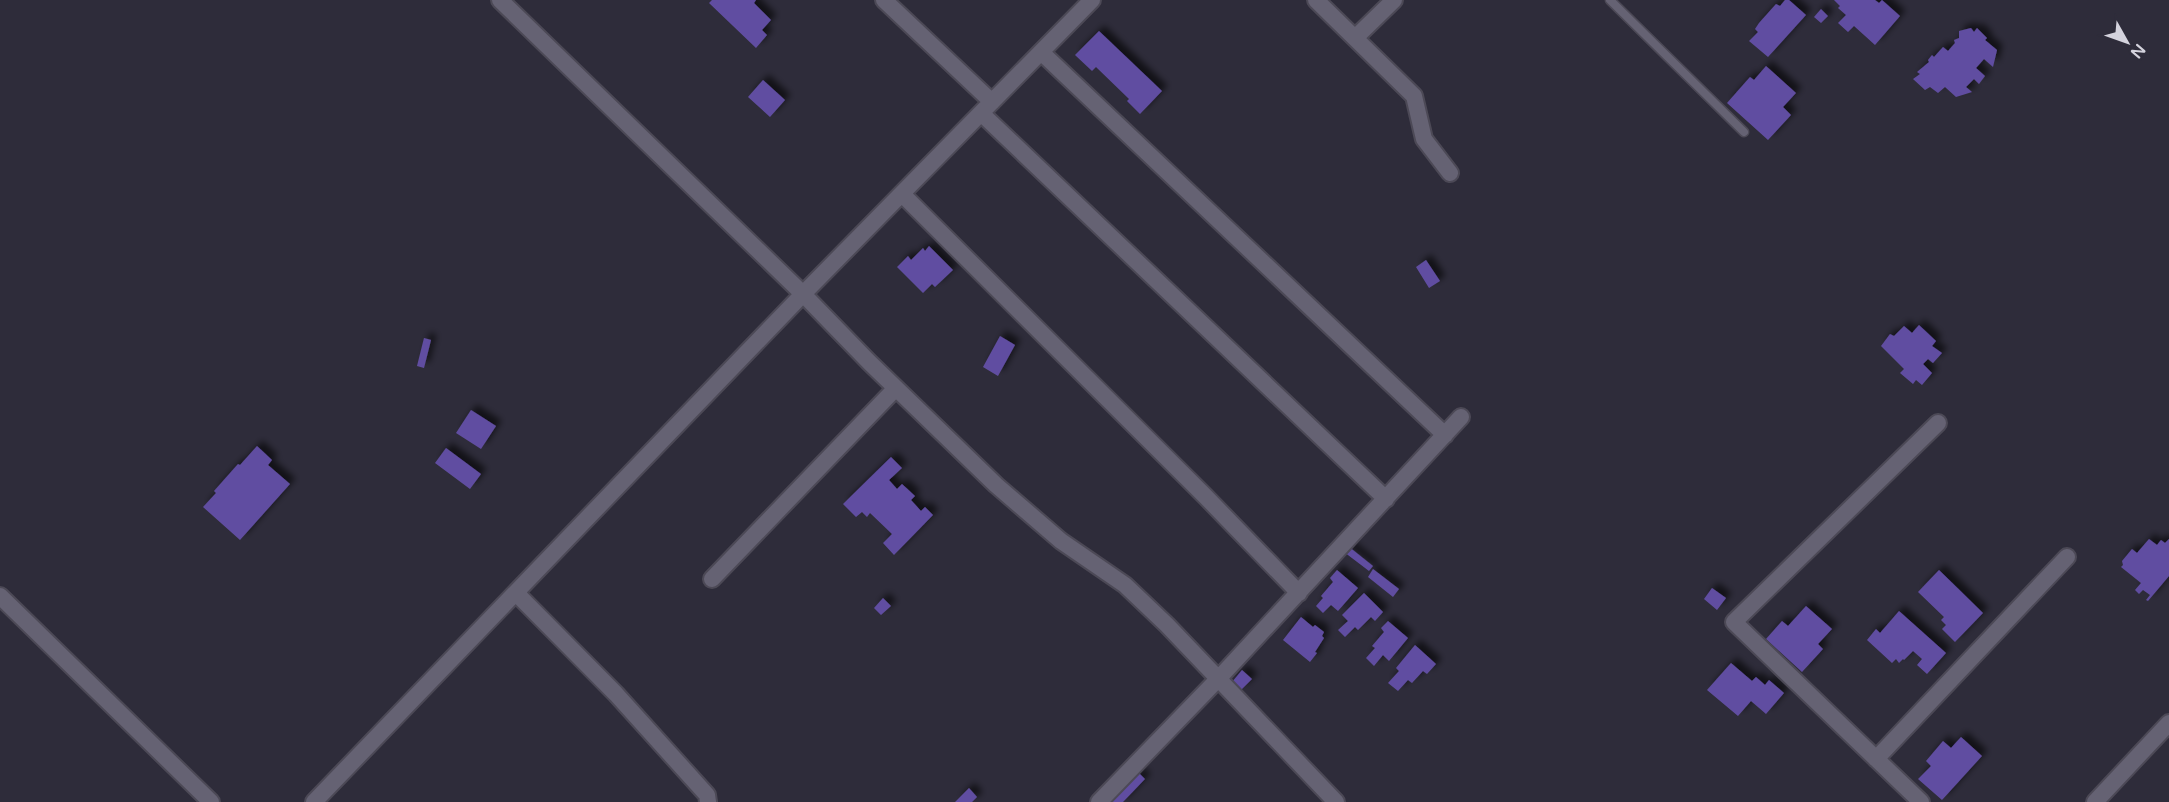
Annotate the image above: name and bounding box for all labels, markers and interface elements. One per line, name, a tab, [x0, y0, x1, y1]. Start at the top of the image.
north arrow	[2097, 12, 2157, 72]
text: N	[2126, 40, 2150, 62]

